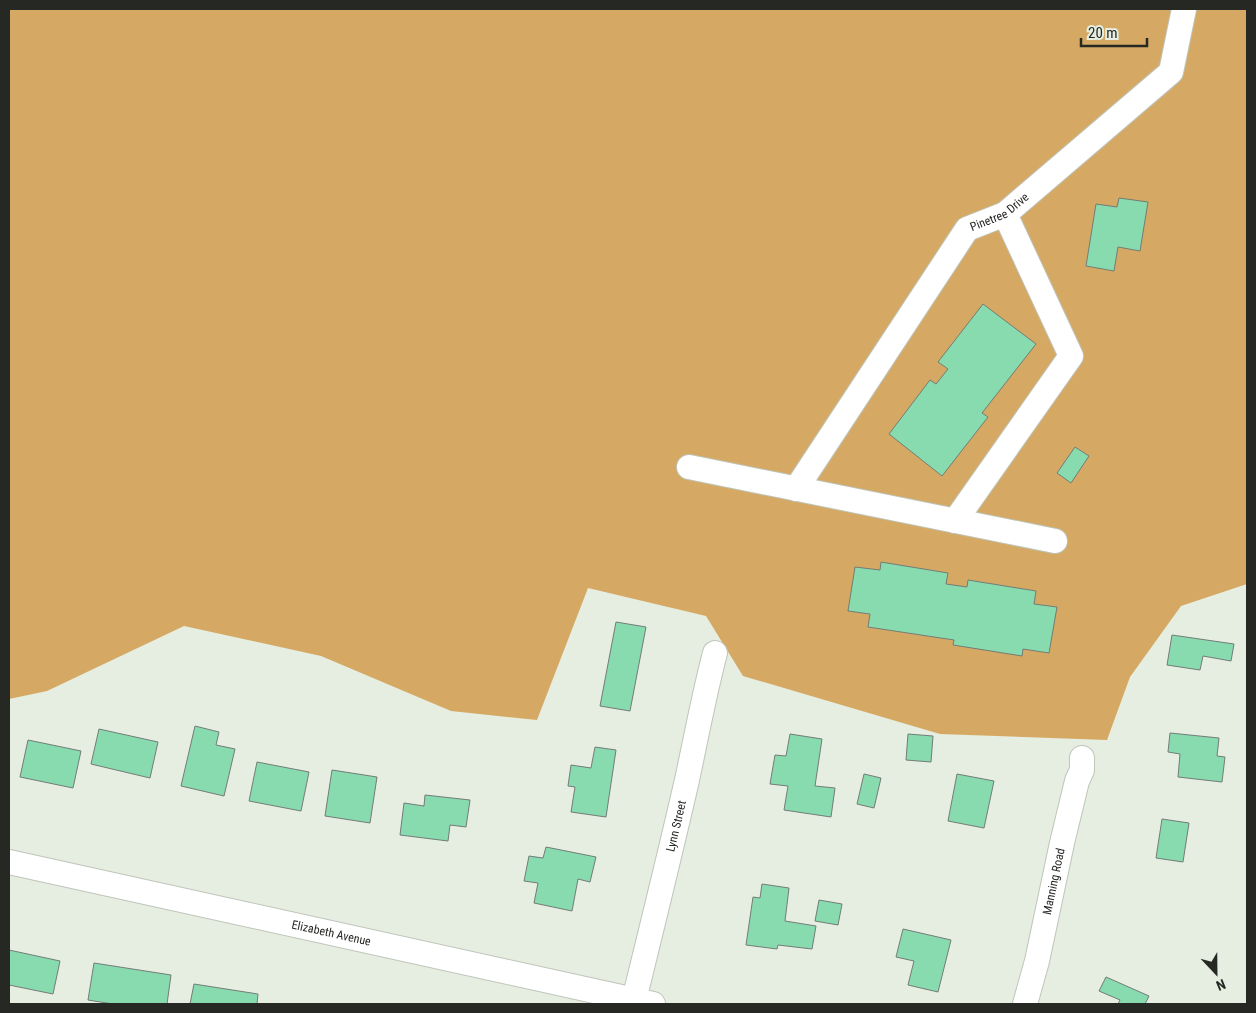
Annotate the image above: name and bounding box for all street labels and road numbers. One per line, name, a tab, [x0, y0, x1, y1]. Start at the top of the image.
street label: Pinetree Drive	[968, 190, 1032, 234]
street label: Lynn Street	[663, 799, 689, 853]
street label: Manning Road	[1040, 847, 1068, 916]
street label: Elizabeth Avenue	[290, 918, 373, 949]

